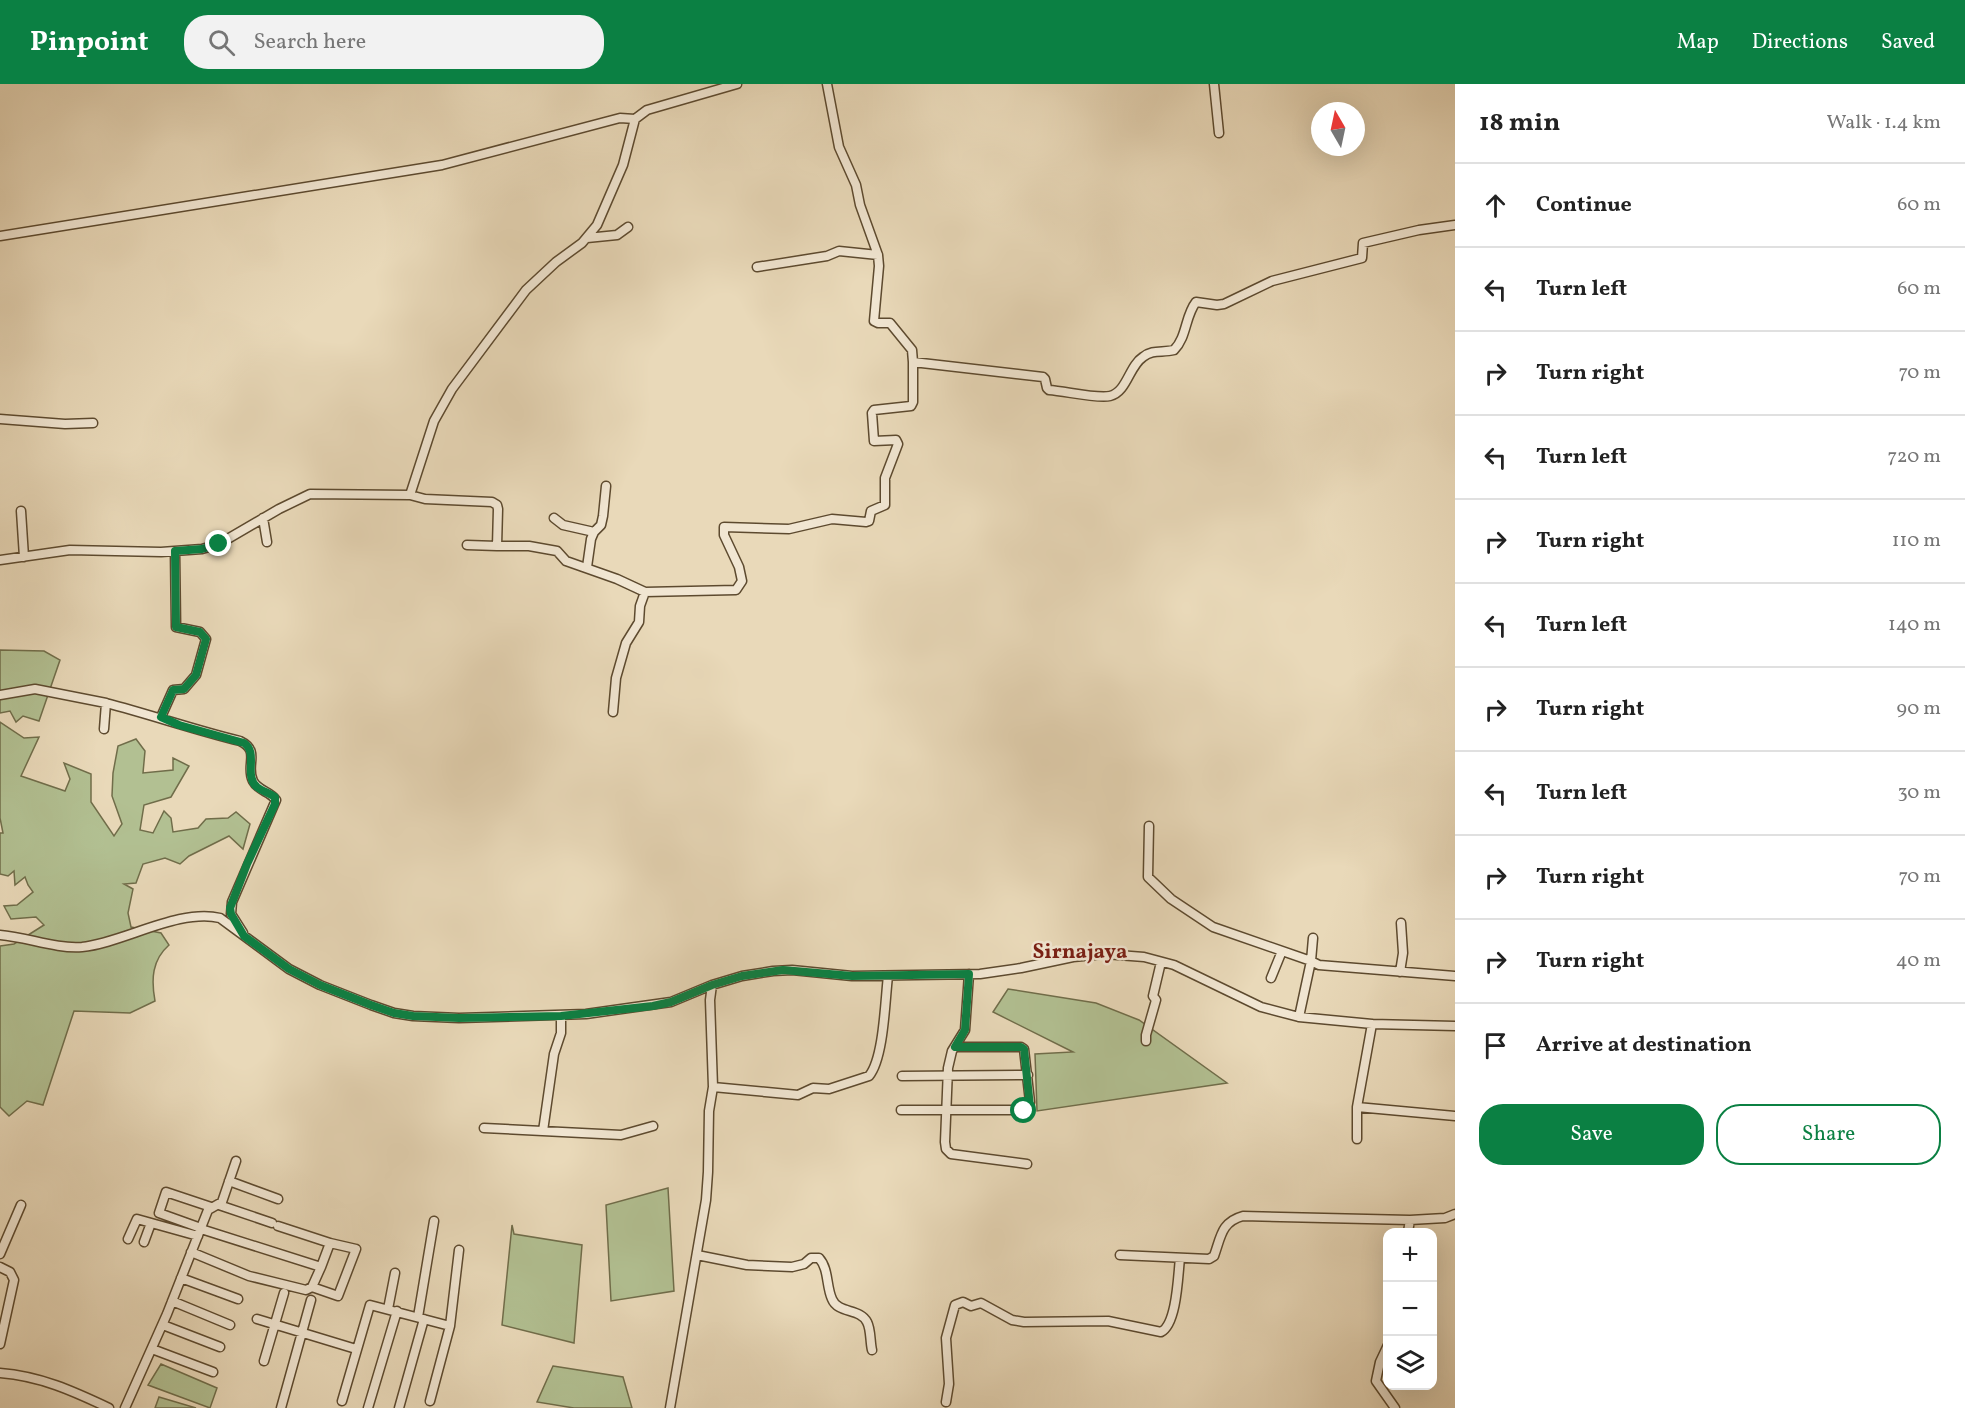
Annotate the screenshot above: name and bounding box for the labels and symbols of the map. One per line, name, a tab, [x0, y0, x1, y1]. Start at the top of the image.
north arrow	[1311, 102, 1365, 156]
route end	[205, 530, 231, 556]
district label: Sirnajaya	[1033, 938, 1127, 967]
route start	[1010, 1097, 1036, 1123]

